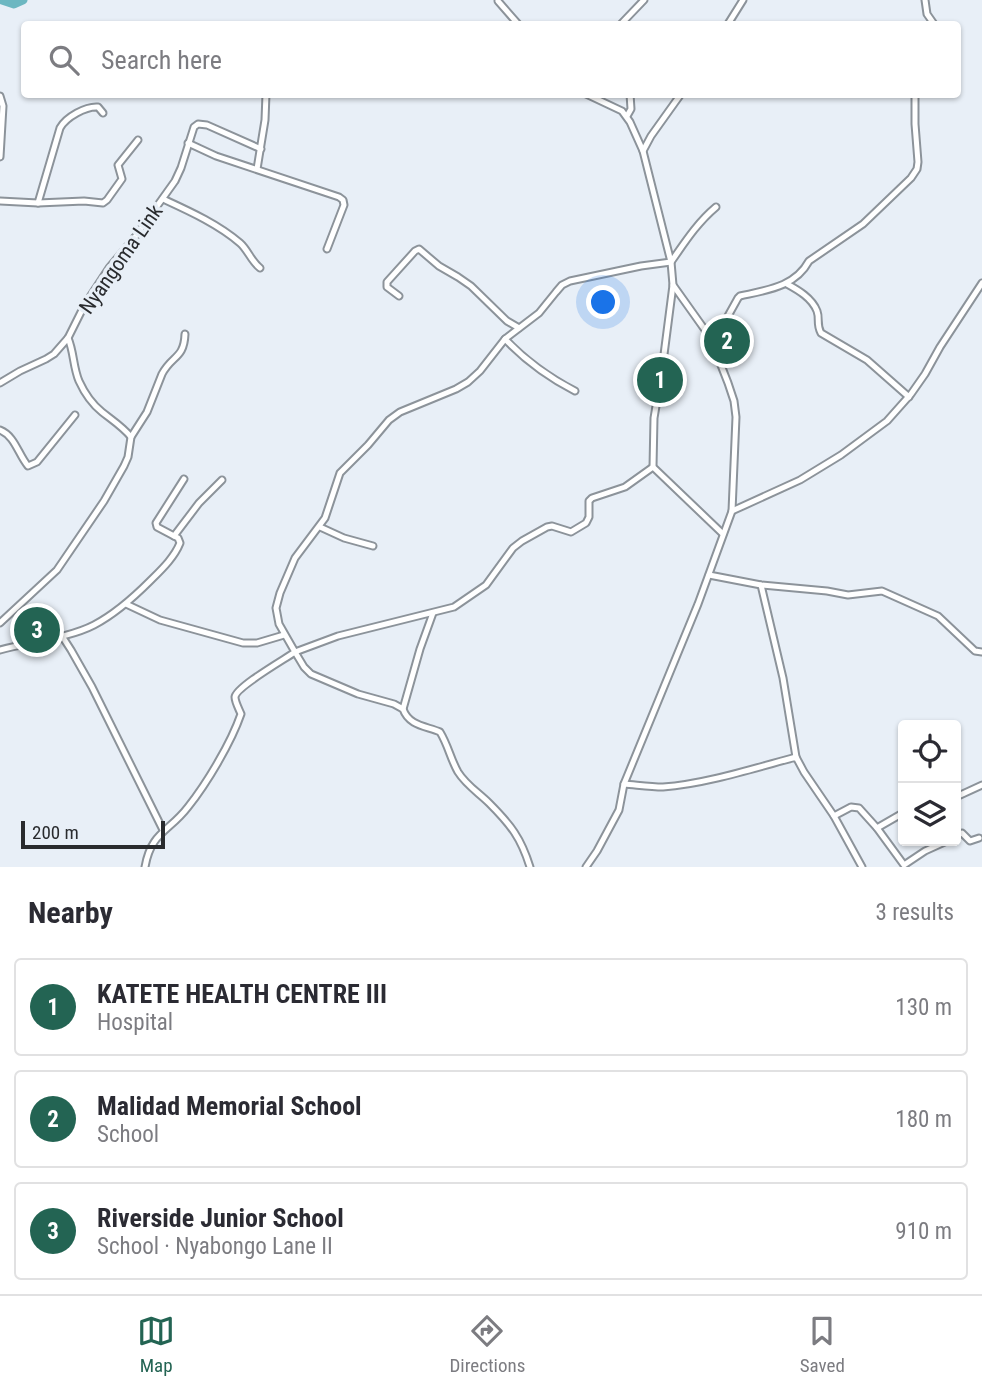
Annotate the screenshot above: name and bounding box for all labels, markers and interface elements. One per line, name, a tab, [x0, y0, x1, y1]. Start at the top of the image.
search box	[21, 21, 961, 98]
icon: search	[45, 41, 83, 79]
text: Search here	[101, 45, 222, 75]
street label: Nyangoma Link	[74, 199, 168, 318]
your location	[586, 285, 620, 319]
pin: 2	[704, 315, 750, 367]
pin: 1	[637, 354, 683, 406]
pin: 3	[14, 604, 60, 656]
map controls	[898, 720, 961, 846]
button: locate	[898, 720, 961, 783]
button: layers	[898, 783, 961, 846]
scale bar	[21, 818, 164, 850]
text: 200 m	[32, 821, 79, 844]
text: Nearby	[28, 895, 113, 930]
text: 3 results	[876, 899, 954, 926]
text: KATETE HEALTH CENTRE III	[97, 979, 387, 1009]
text: 1	[47, 994, 59, 1021]
text: 130 m	[895, 994, 952, 1021]
text: Hospital	[97, 1009, 173, 1036]
text: Malidad Memorial School	[97, 1091, 362, 1121]
text: 2	[47, 1106, 59, 1133]
text: 180 m	[895, 1106, 952, 1133]
text: School	[97, 1121, 159, 1148]
text: Riverside Junior School	[97, 1203, 344, 1233]
text: 3	[47, 1218, 59, 1245]
text: 910 m	[895, 1218, 952, 1245]
text: School · Nyabongo Lane II	[97, 1233, 333, 1260]
tab: Map	[137, 1312, 175, 1377]
tab: Directions	[449, 1312, 525, 1377]
tab: Saved	[800, 1312, 845, 1377]

